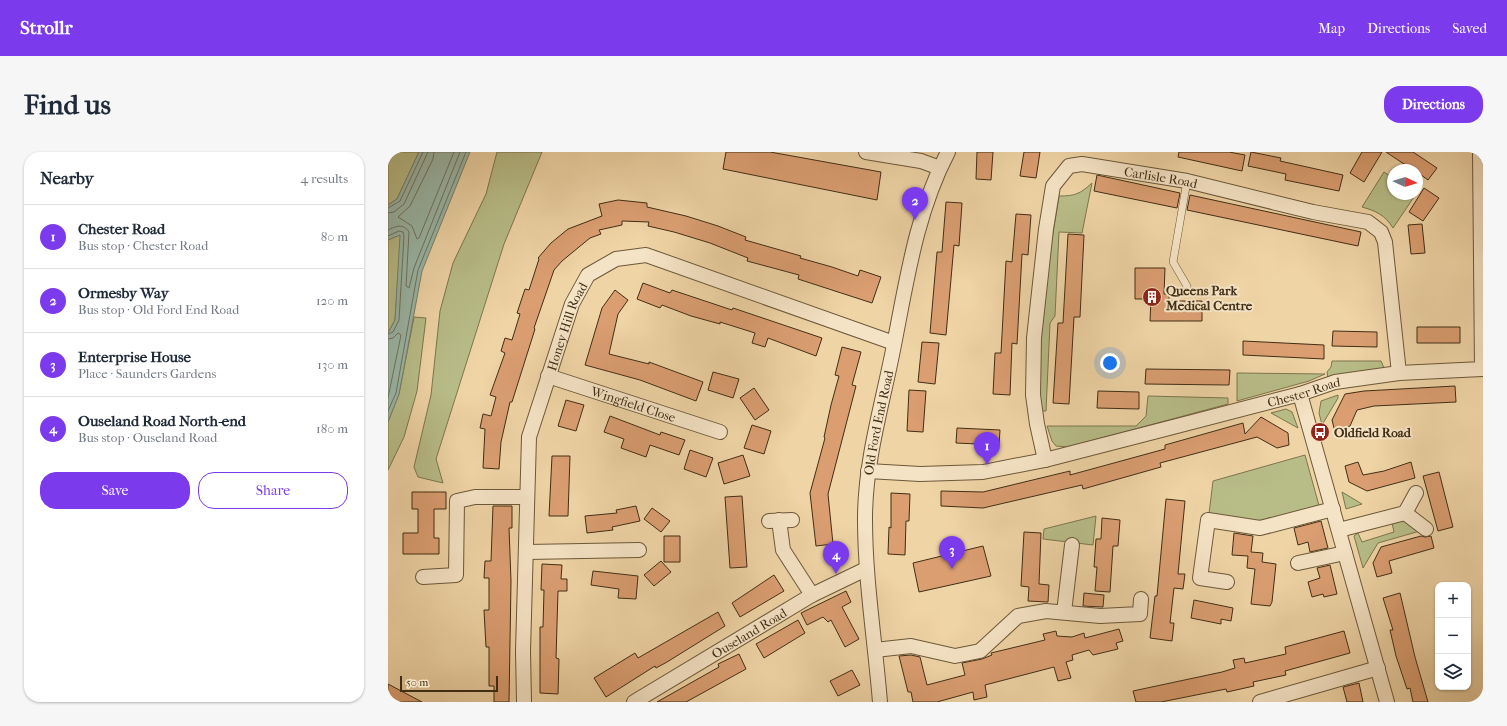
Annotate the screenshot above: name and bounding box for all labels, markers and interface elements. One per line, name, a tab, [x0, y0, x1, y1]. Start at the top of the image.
text: Strollr	[20, 17, 73, 39]
text: Map	[1318, 20, 1345, 37]
text: Directions	[1367, 20, 1430, 37]
text: Saved	[1452, 20, 1487, 37]
button: Directions	[1384, 86, 1483, 123]
text: Find us	[24, 88, 111, 121]
street label: Carlisle Road	[1123, 163, 1200, 191]
north arrow	[1387, 164, 1423, 200]
text: Nearby	[40, 168, 94, 188]
text: 4 results	[301, 171, 348, 186]
pin: 2	[902, 187, 928, 220]
text: Chester Road	[78, 220, 165, 238]
text: 1	[51, 229, 55, 244]
text: 80 m	[321, 229, 348, 244]
text: Bus stop · Chester Road	[78, 238, 208, 253]
street label: Honey Hill Road	[543, 279, 590, 372]
place label: Queens Park Medical Centre	[1165, 283, 1253, 313]
text: Ormesby Way	[78, 284, 169, 302]
building icon: Queens Park Medical Centre	[1141, 286, 1163, 308]
text: 2	[50, 293, 56, 308]
text: 120 m	[316, 293, 348, 308]
text: Bus stop · Old Ford End Road	[78, 302, 239, 317]
text: Enterprise House	[78, 348, 191, 366]
your location	[1100, 353, 1120, 373]
text: 3	[50, 357, 56, 372]
text: 130 m	[317, 357, 348, 372]
text: Place · Saunders Gardens	[78, 366, 216, 381]
street label: Old Ford End Road	[860, 368, 896, 476]
street label: Chester Road	[1266, 374, 1342, 410]
street label: Wingfield Close	[588, 383, 678, 425]
text: Ouseland Road North-end	[78, 412, 246, 430]
text: 4	[49, 421, 57, 436]
text: 180 m	[316, 421, 348, 436]
bus stop icon: Oldfield Road	[1309, 421, 1331, 443]
place label: Oldfield Road	[1334, 425, 1412, 440]
text: Bus stop · Ouseland Road	[78, 430, 217, 445]
pin: 1	[974, 432, 1000, 465]
button: Save	[40, 472, 190, 509]
button: Share	[198, 472, 348, 509]
pin: 3	[939, 536, 965, 569]
pin: 4	[823, 541, 849, 574]
map controls	[1435, 582, 1471, 690]
button: +	[1435, 582, 1471, 618]
street label: Ouseland Road	[709, 604, 790, 661]
button: −	[1435, 618, 1471, 654]
button: layers	[1435, 654, 1471, 690]
scale bar	[400, 674, 498, 693]
text: 50 m	[406, 676, 428, 689]

